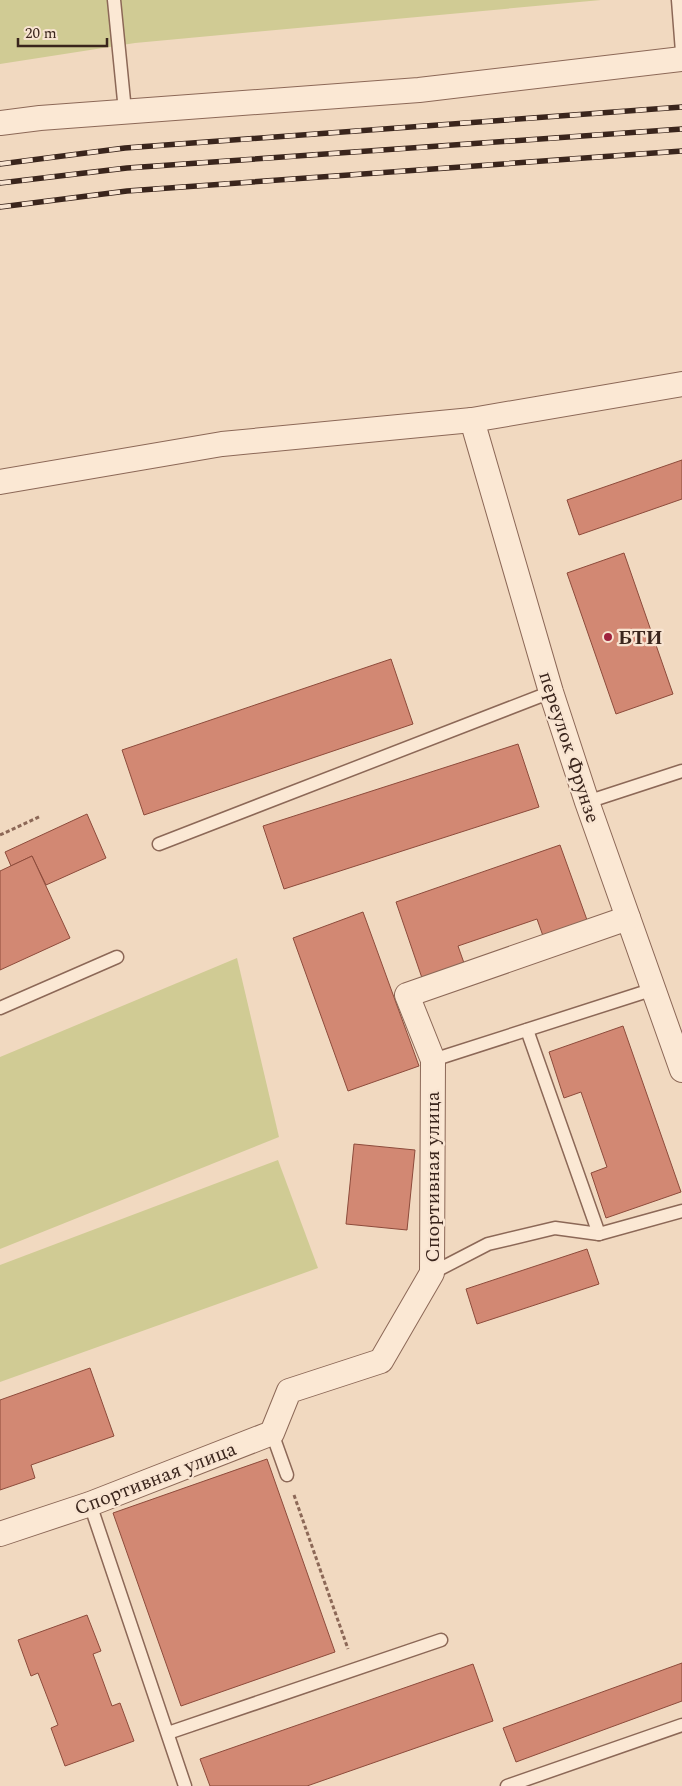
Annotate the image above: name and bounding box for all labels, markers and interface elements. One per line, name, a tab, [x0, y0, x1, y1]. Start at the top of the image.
scale bar	[18, 15, 106, 47]
text: 20 m	[25, 22, 57, 45]
place label: БТИ	[618, 623, 663, 653]
marker: БТИ	[602, 631, 614, 643]
street label: переулок Фрунзе	[530, 668, 608, 827]
street label: Спортивная улица	[418, 1091, 448, 1263]
street label: Спортивная улица	[70, 1434, 241, 1524]

